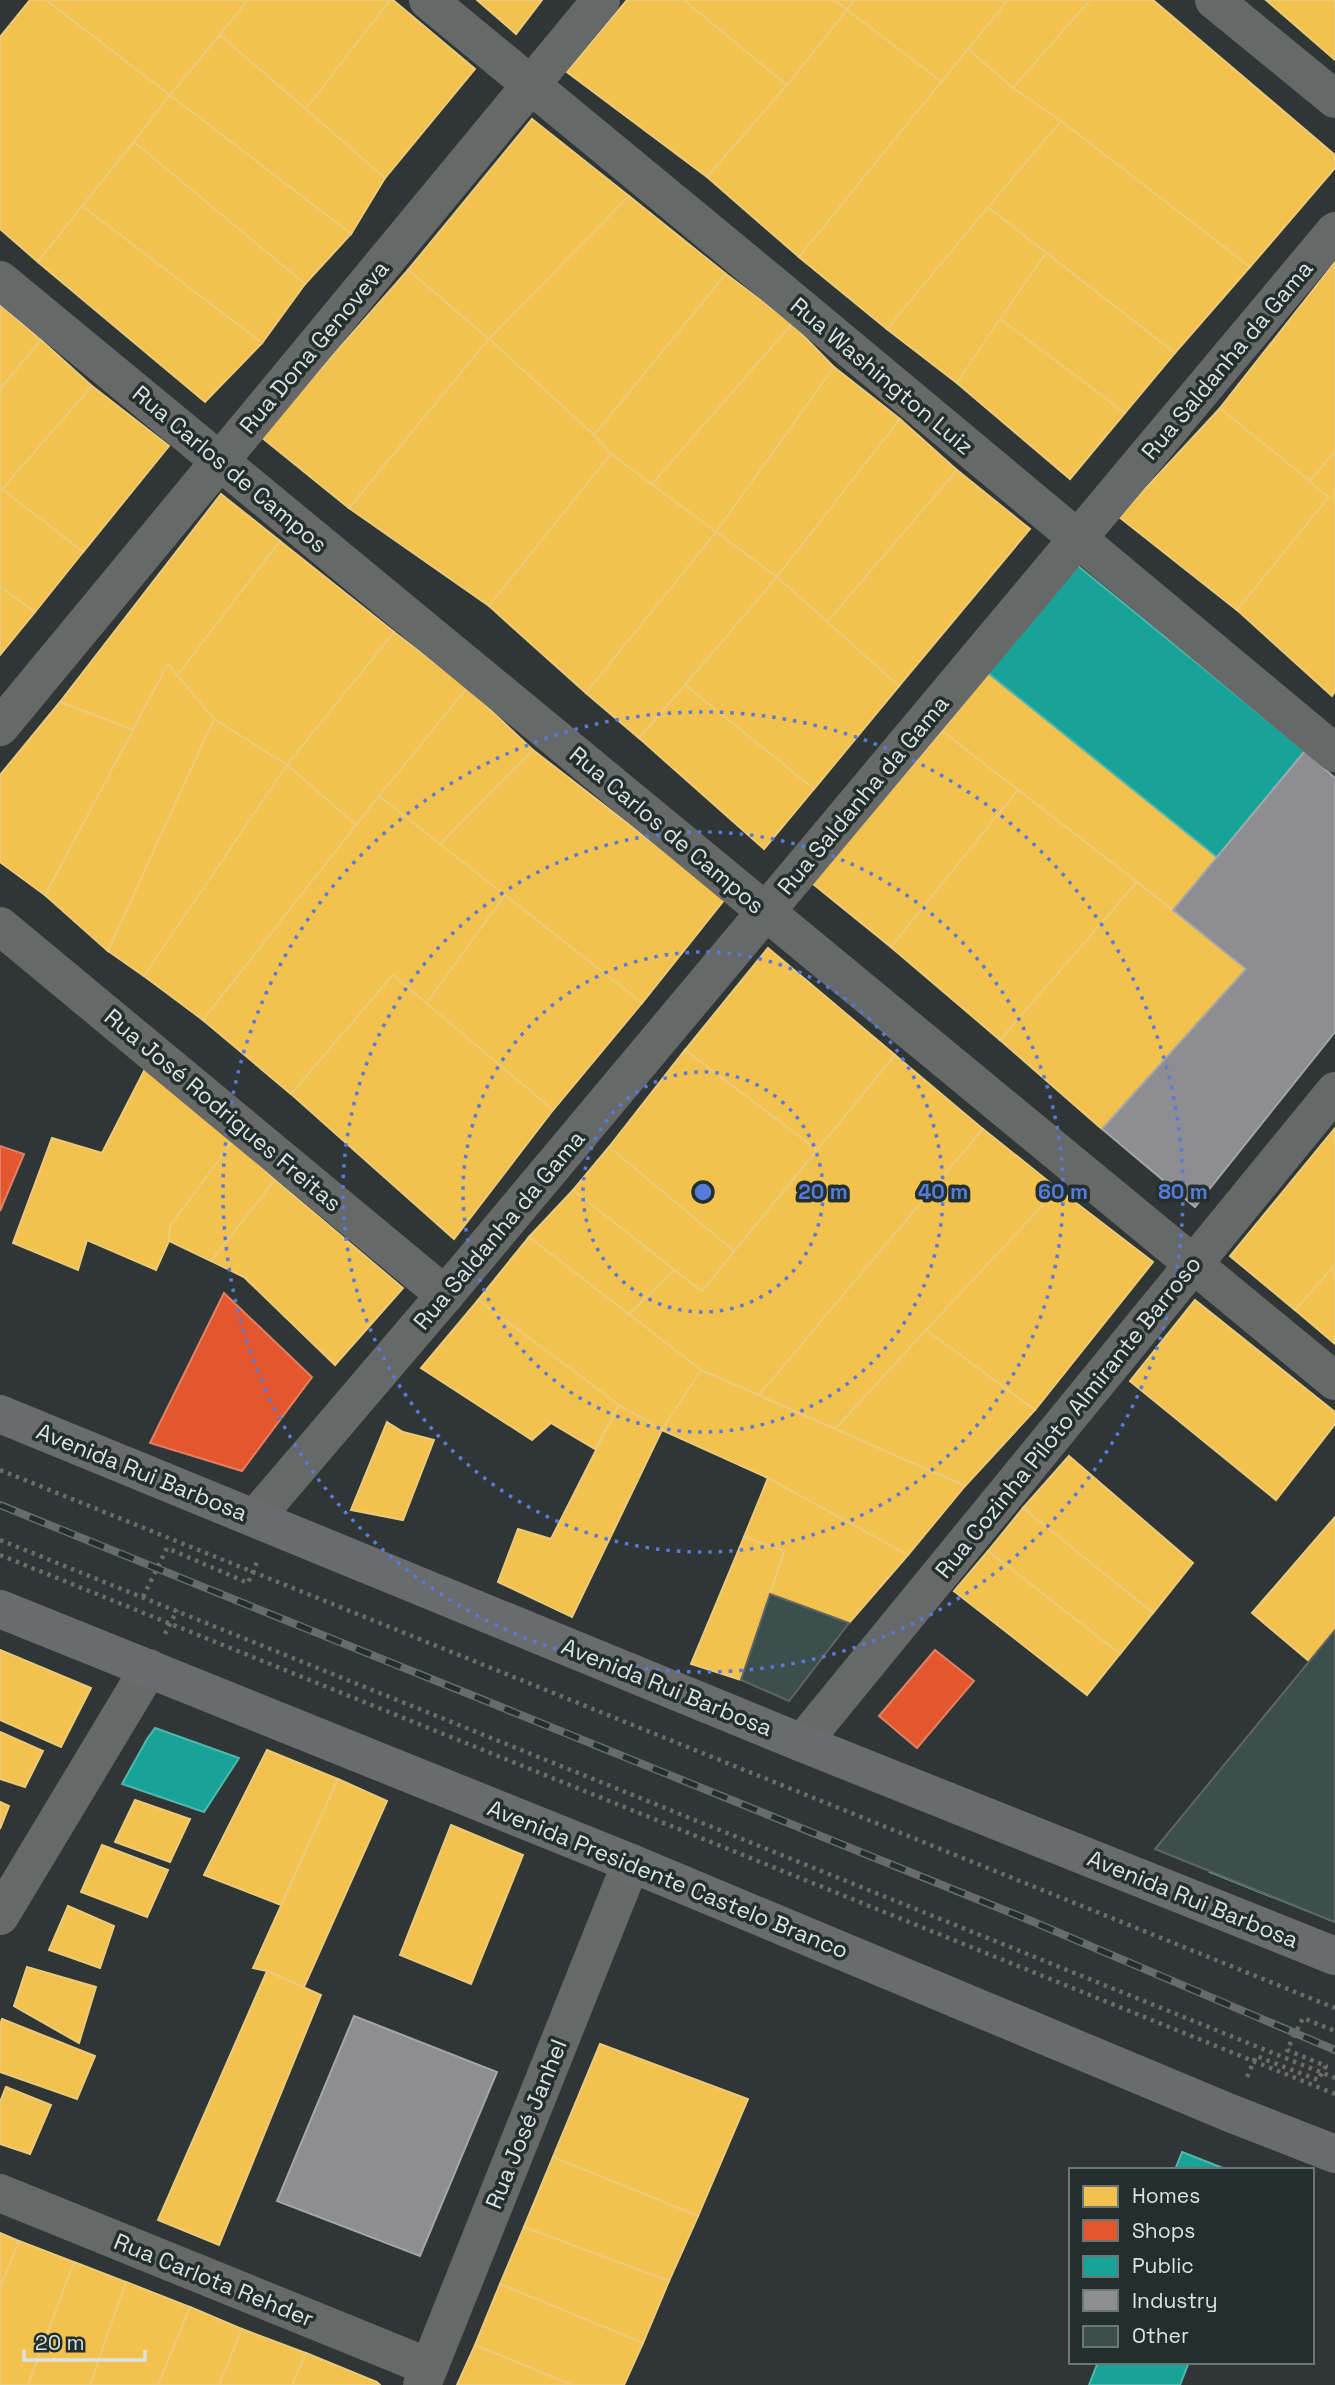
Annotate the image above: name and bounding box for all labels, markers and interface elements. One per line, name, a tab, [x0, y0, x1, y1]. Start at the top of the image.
street label: Rua Dona Genoveva	[233, 254, 395, 440]
street label: Rua Saldanha da Gama	[1135, 254, 1319, 466]
street label: Rua Washington Luiz	[784, 291, 980, 461]
street label: Rua Carlos de Campos	[126, 379, 334, 559]
street label: Rua Saldanha da Gama	[771, 689, 955, 901]
street label: Rua Carlos de Campos	[563, 740, 771, 920]
street label: Rua José Rodrigues Freitas	[98, 1002, 348, 1218]
street label: Rua Saldanha da Gama	[407, 1124, 591, 1336]
text: 20 m	[798, 1178, 848, 1205]
text: 40 m	[918, 1178, 968, 1205]
text: 60 m	[1038, 1178, 1088, 1205]
text: 80 m	[1158, 1178, 1208, 1205]
centre of rings	[691, 1180, 715, 1204]
street label: Rua Cozinha Piloto Almirante Barroso	[928, 1250, 1208, 1584]
street label: Avenida Rui Barbosa	[32, 1416, 252, 1528]
street label: Avenida Rui Barbosa	[557, 1631, 777, 1743]
street label: Avenida Presidente Castelo Branco	[483, 1793, 853, 1965]
street label: Avenida Rui Barbosa	[1083, 1843, 1303, 1955]
street label: Rua José Janhel	[478, 2035, 574, 2213]
legend	[1069, 2168, 1314, 2364]
text: Homes	[1132, 2182, 1200, 2209]
text: Shops	[1132, 2217, 1195, 2244]
street label: Rua Carlota Rehder	[110, 2226, 318, 2334]
text: Public	[1132, 2252, 1194, 2279]
text: Industry	[1132, 2287, 1218, 2314]
scale bar	[24, 2318, 145, 2362]
text: Other	[1132, 2322, 1189, 2349]
text: 20 m	[35, 2329, 85, 2356]

